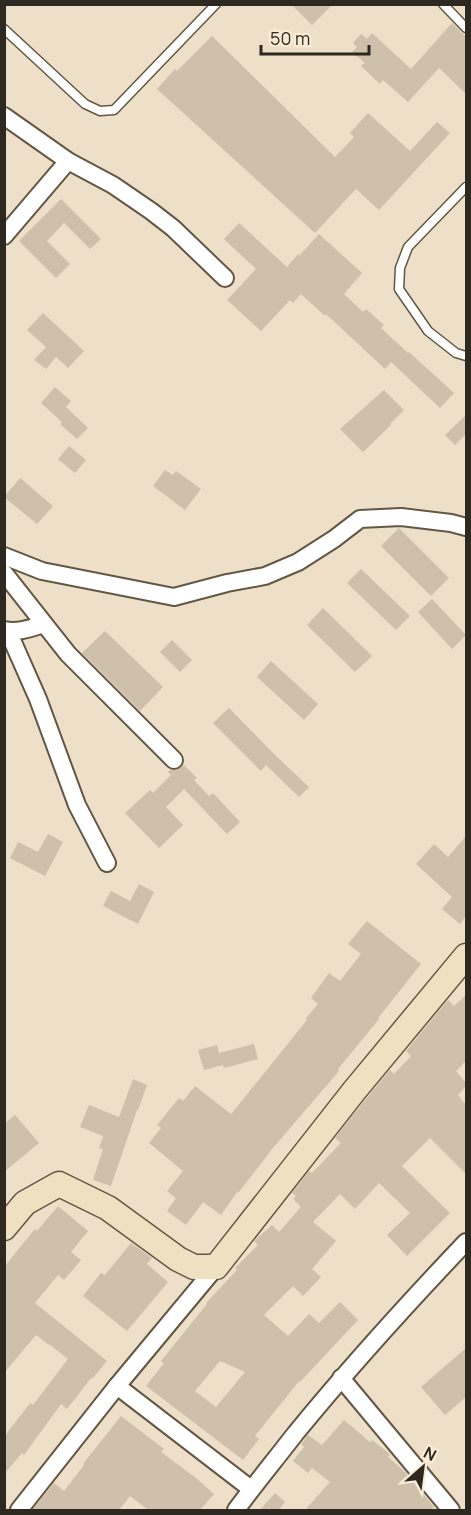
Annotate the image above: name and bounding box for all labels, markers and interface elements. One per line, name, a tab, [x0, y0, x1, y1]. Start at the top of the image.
scale bar	[261, 18, 369, 56]
text: 50 m	[270, 26, 310, 50]
north arrow	[393, 1437, 453, 1497]
text: N	[420, 1441, 440, 1466]

